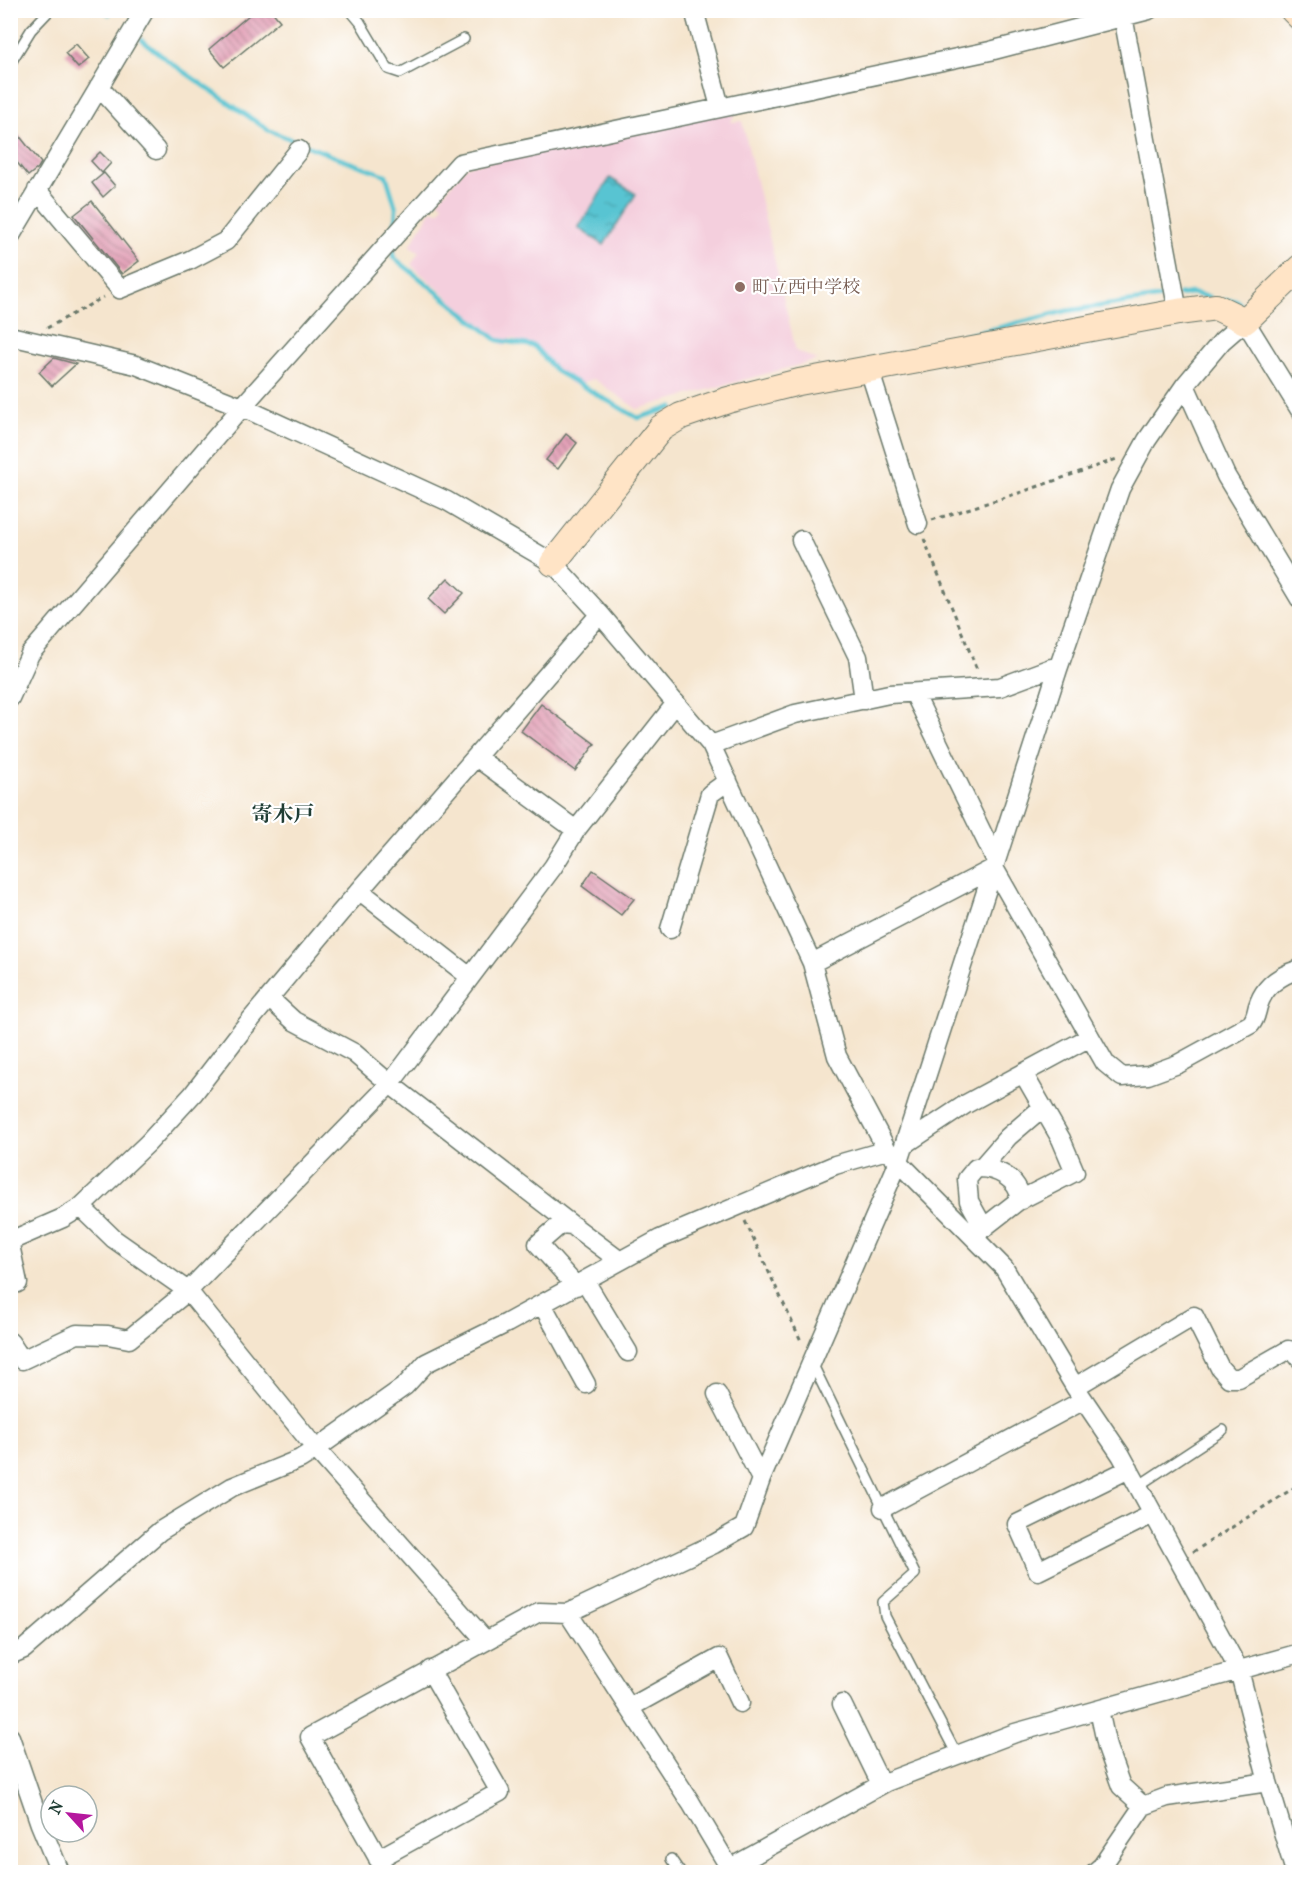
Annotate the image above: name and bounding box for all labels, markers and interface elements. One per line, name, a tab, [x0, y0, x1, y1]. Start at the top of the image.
place label: 町立西中学校	[752, 277, 860, 298]
marker: 町立西中学校	[733, 280, 747, 294]
district label: 寄木戸	[252, 802, 315, 826]
north arrow	[39, 1784, 99, 1844]
text: N	[45, 1797, 68, 1817]

